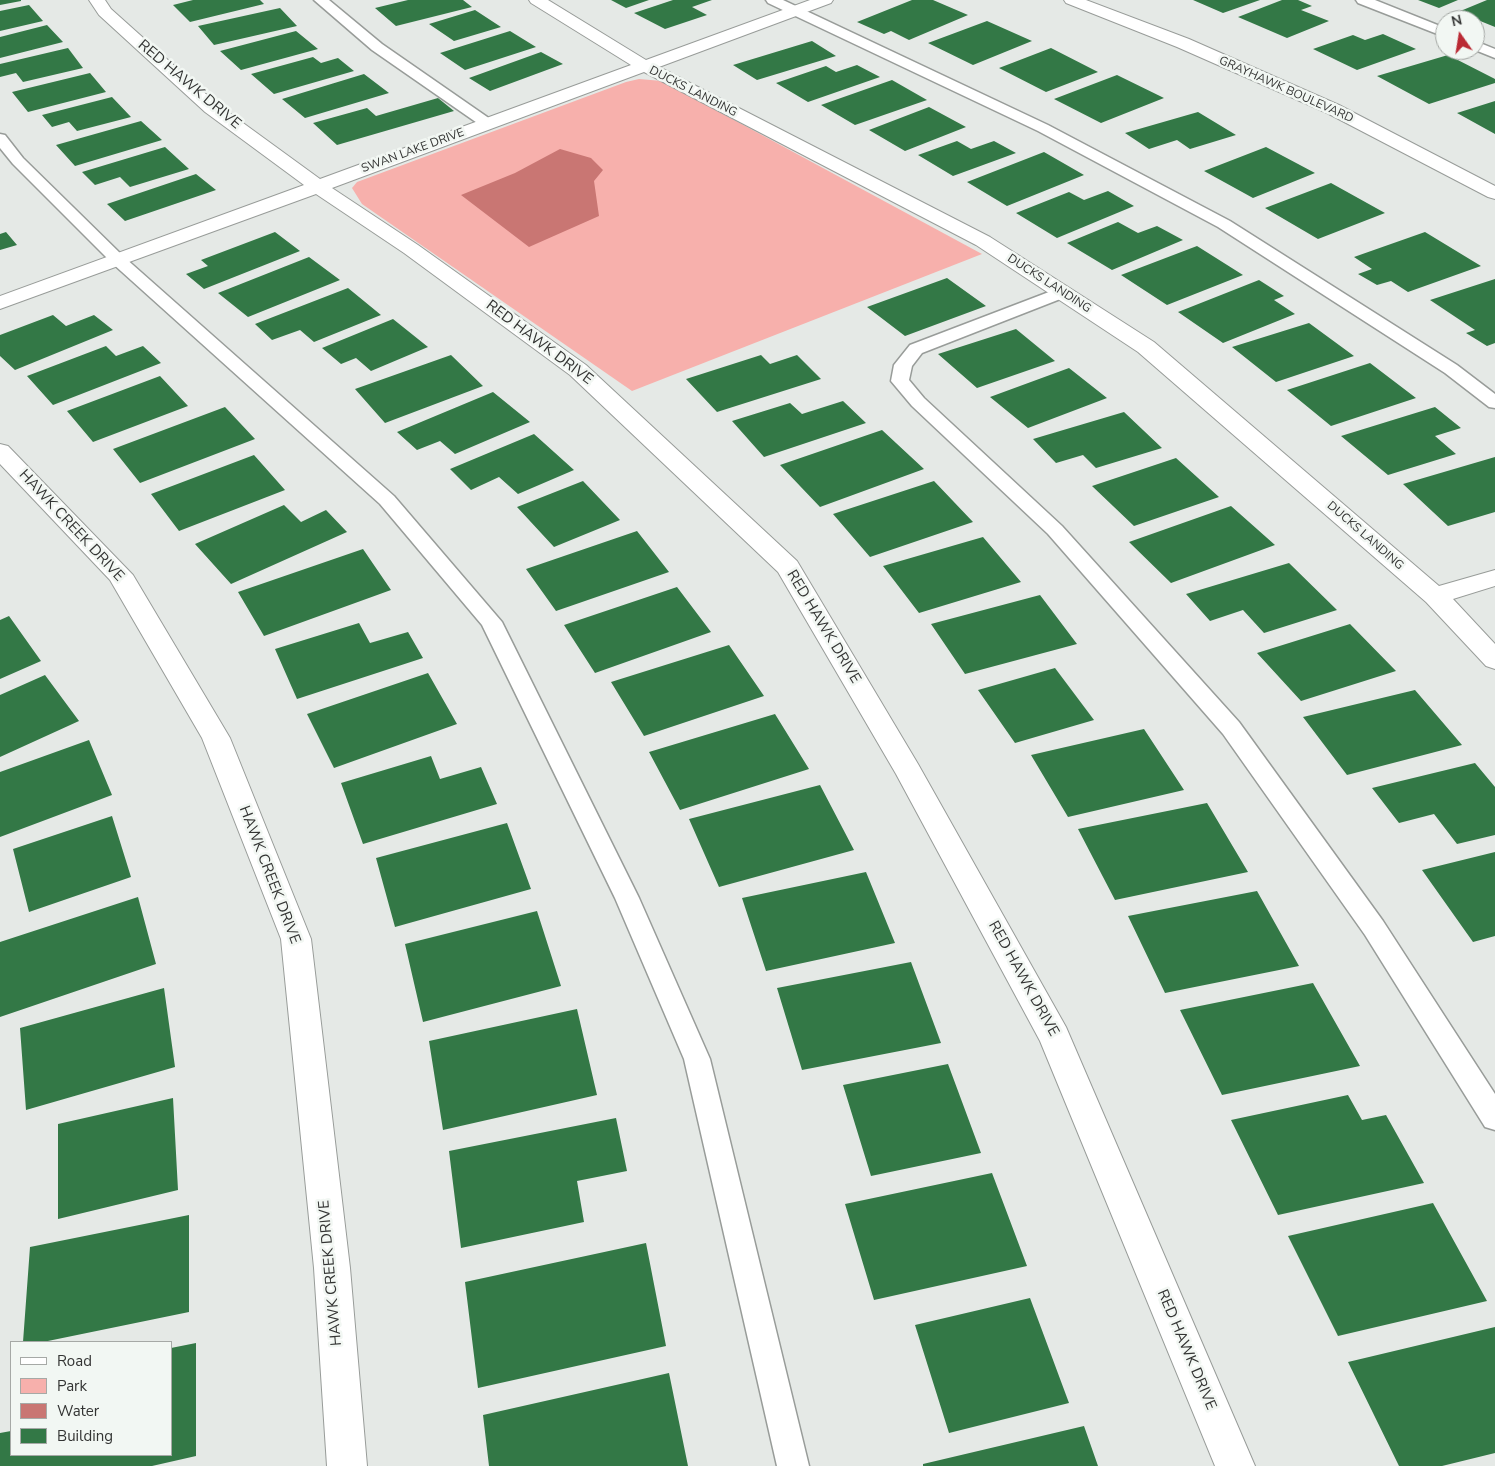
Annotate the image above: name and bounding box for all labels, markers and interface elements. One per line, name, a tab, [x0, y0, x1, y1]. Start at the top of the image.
north arrow	[1435, 10, 1485, 60]
text: N	[1449, 10, 1464, 31]
street label: RED HAWK DRIVE	[134, 37, 244, 133]
street label: GRAYHAWK BOULEVARD	[1217, 54, 1355, 126]
street label: DUCKS LANDING	[647, 64, 739, 120]
street label: SWAN LAKE DRIVE	[360, 126, 466, 176]
street label: DUCKS LANDING	[1004, 252, 1094, 316]
street label: RED HAWK DRIVE	[482, 297, 596, 389]
street label: HAWK CREEK DRIVE	[15, 466, 127, 586]
street label: DUCKS LANDING	[1324, 499, 1406, 573]
street label: RED HAWK DRIVE	[782, 567, 864, 687]
street label: HAWK CREEK DRIVE	[234, 804, 304, 946]
street label: RED HAWK DRIVE	[984, 918, 1062, 1040]
street label: HAWK CREEK DRIVE	[316, 1199, 346, 1347]
street label: RED HAWK DRIVE	[1152, 1287, 1220, 1413]
legend	[10, 1341, 172, 1456]
text: Road	[57, 1351, 92, 1371]
text: Park	[57, 1376, 87, 1396]
text: Water	[57, 1401, 99, 1421]
text: Building	[57, 1426, 113, 1446]

